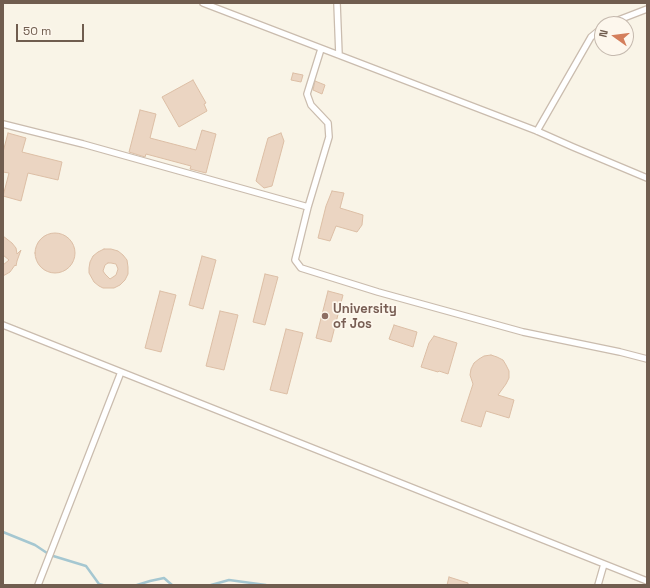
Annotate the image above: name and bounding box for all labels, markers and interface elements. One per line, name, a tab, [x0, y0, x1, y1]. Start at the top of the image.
scale bar	[18, 16, 86, 42]
north arrow	[594, 16, 634, 56]
text: 50 m	[23, 23, 51, 39]
text: N	[596, 28, 611, 39]
place label: University of Jos	[333, 301, 397, 332]
marker: University of Jos	[320, 311, 330, 321]

